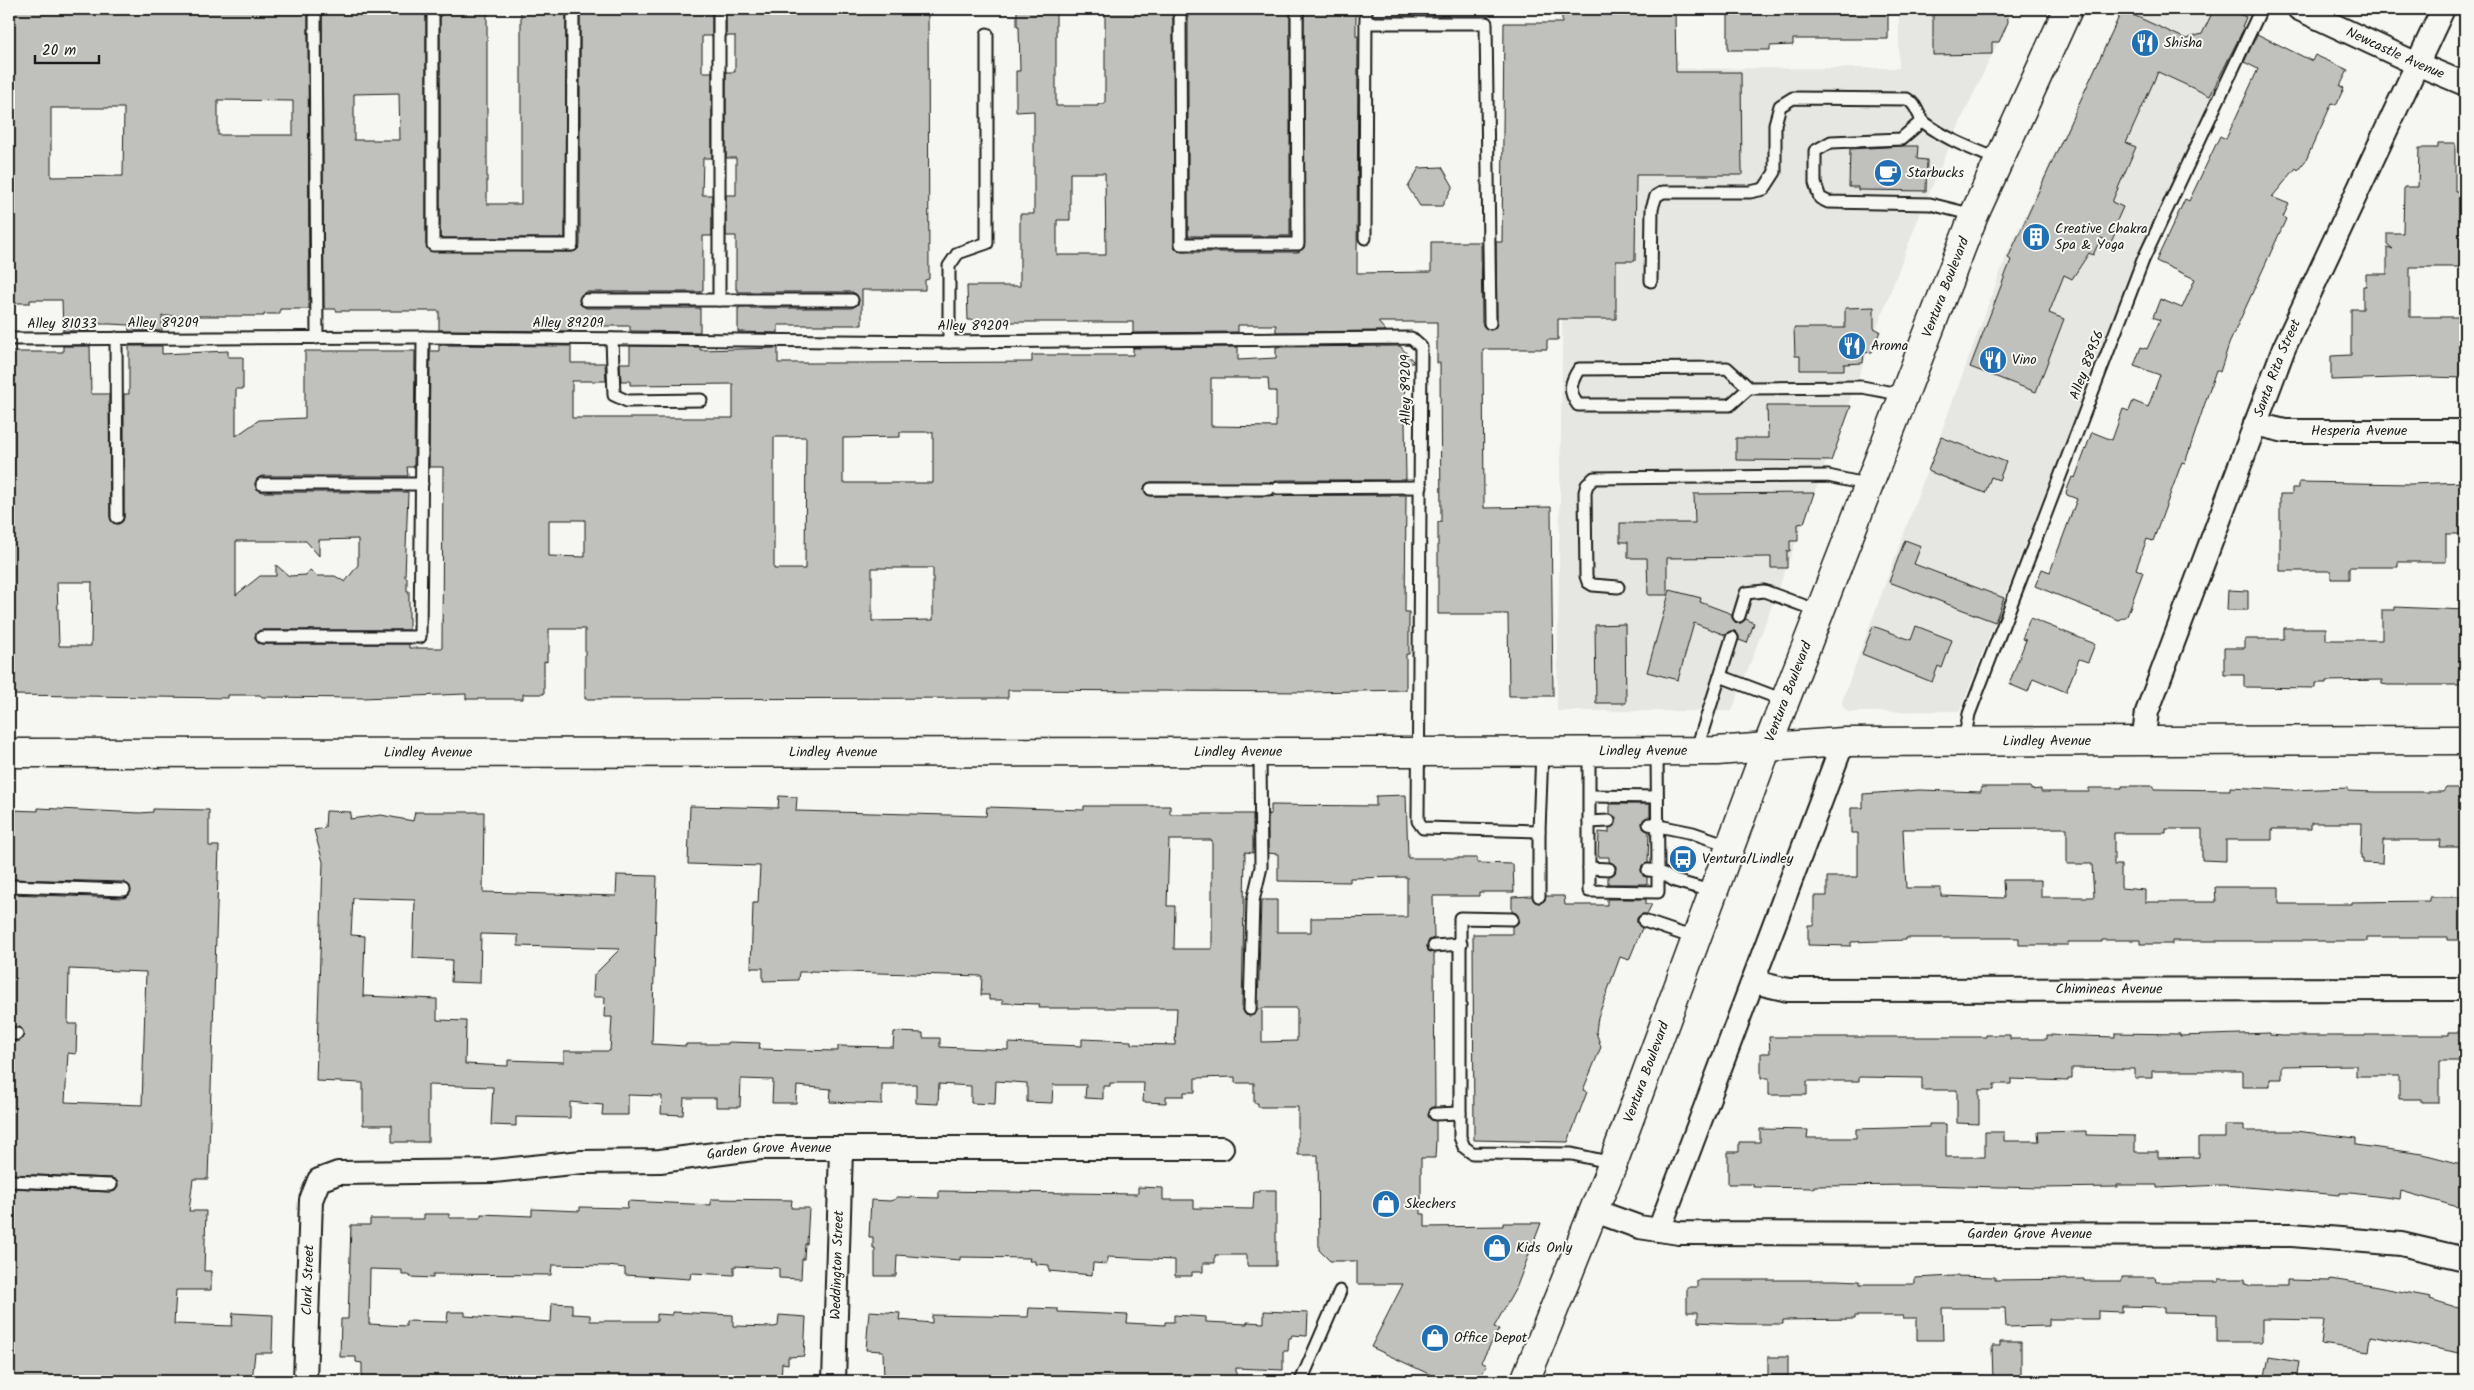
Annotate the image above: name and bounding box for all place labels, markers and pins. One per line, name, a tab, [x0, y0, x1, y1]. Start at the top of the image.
restaurant icon: Shisha	[2130, 28, 2160, 58]
place label: Shisha	[2164, 32, 2202, 54]
cafe icon: Starbucks	[1873, 158, 1903, 188]
place label: Starbucks	[1907, 162, 1964, 184]
place label: Creative Chakra Spa & Yoga	[2055, 218, 2148, 256]
building icon: Creative Chakra Spa & Yoga	[2021, 222, 2051, 252]
restaurant icon: Aroma	[1837, 331, 1867, 361]
place label: Aroma	[1871, 335, 1908, 357]
restaurant icon: Vino	[1978, 345, 2008, 375]
place label: Vino	[2012, 349, 2037, 371]
bus stop icon: Ventura/Lindley	[1668, 844, 1698, 874]
place label: Ventura/Lindley	[1702, 848, 1794, 870]
shop icon: Skechers	[1371, 1189, 1401, 1219]
place label: Skechers	[1405, 1193, 1456, 1215]
shop icon: Kids Only	[1482, 1233, 1512, 1263]
place label: Kids Only	[1516, 1237, 1573, 1259]
shop icon: Office Depot	[1420, 1323, 1450, 1353]
place label: Office Depot	[1454, 1327, 1528, 1349]

